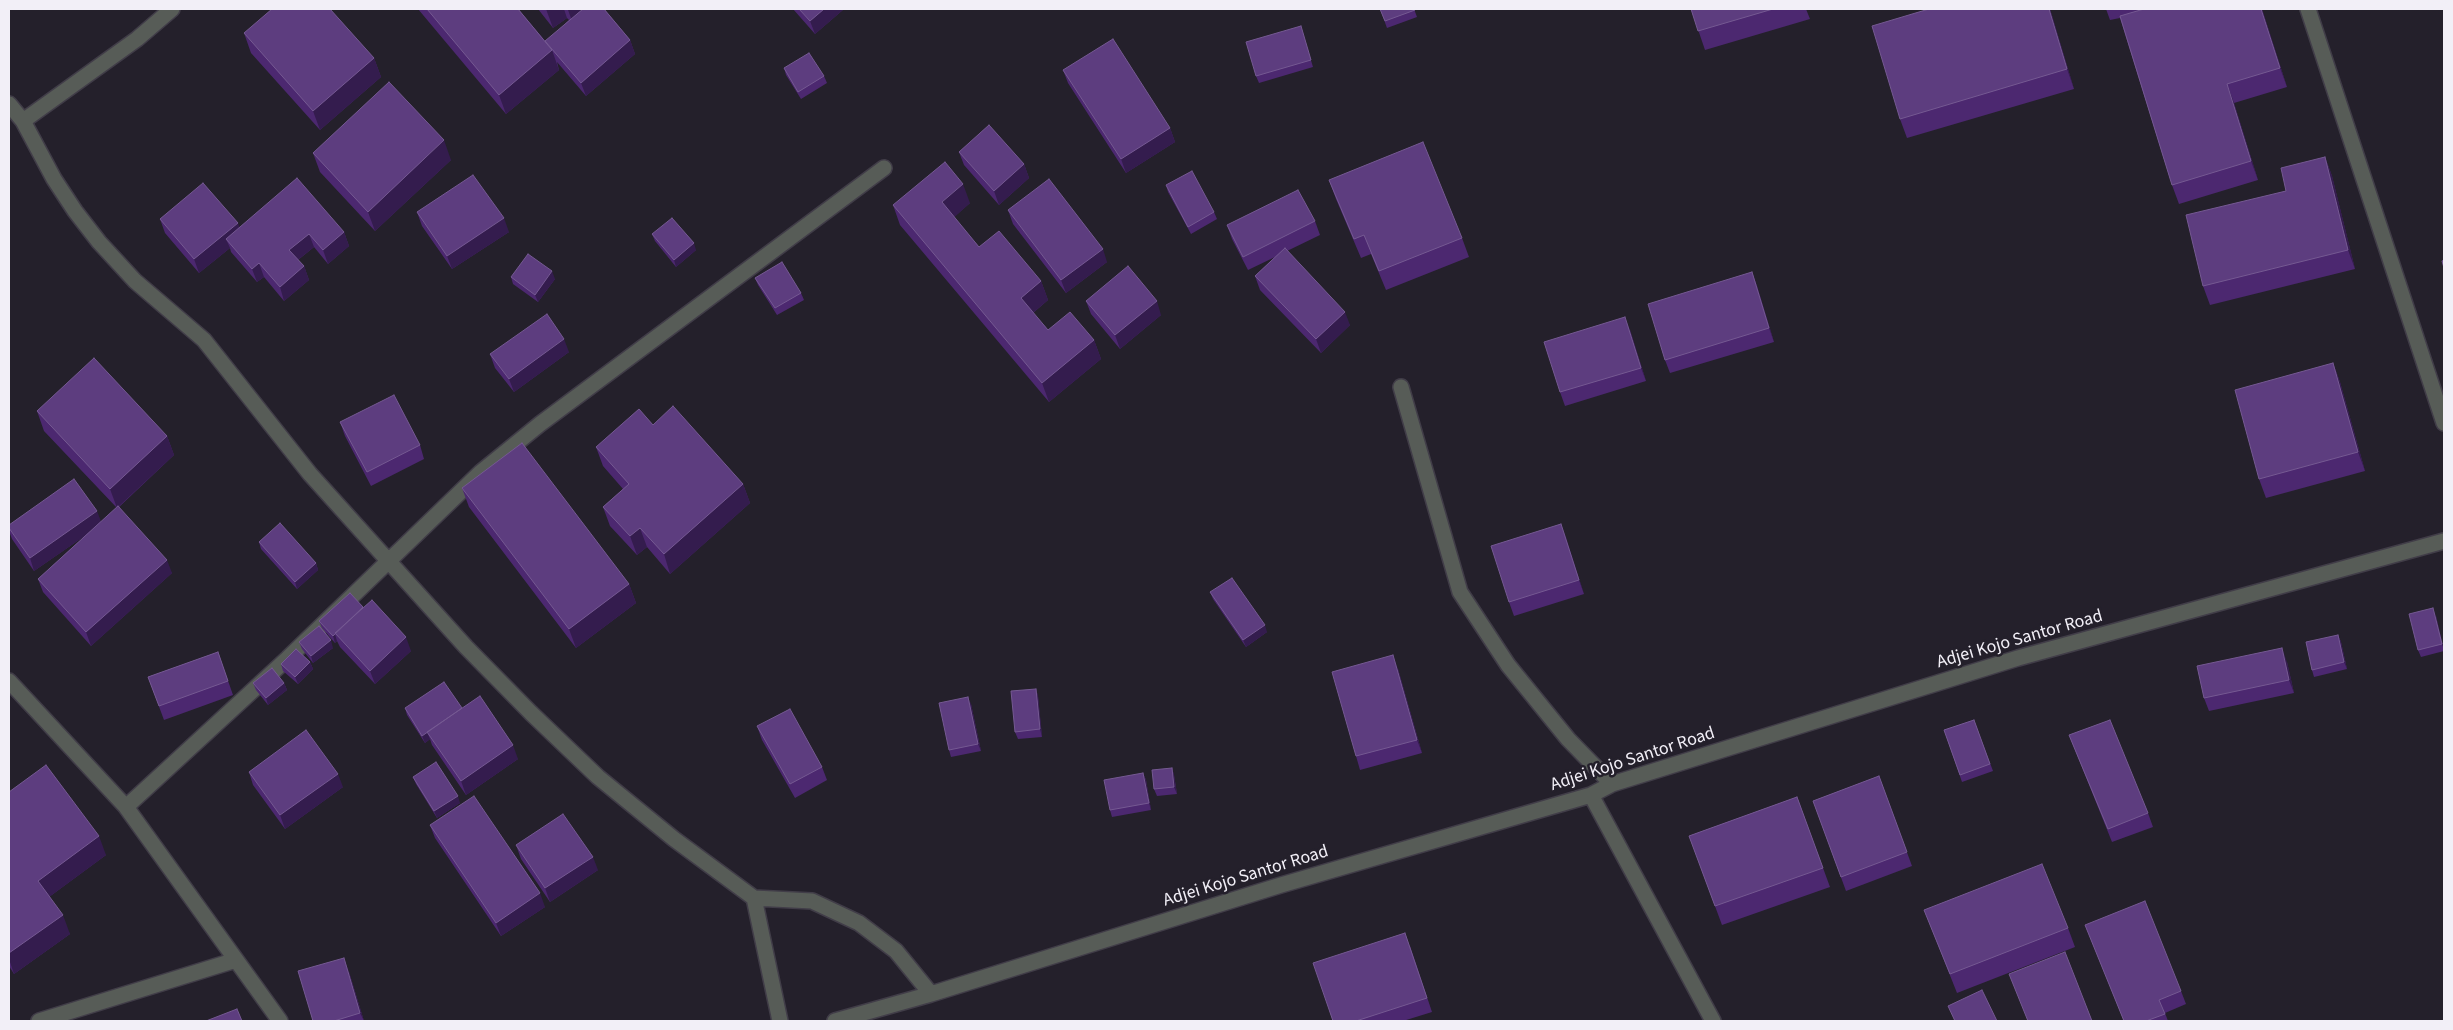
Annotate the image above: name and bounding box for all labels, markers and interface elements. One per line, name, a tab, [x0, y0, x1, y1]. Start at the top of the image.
street label: Adjei Kojo Santor Road	[1935, 606, 2105, 674]
street label: Adjei Kojo Santor Road	[1548, 723, 1718, 797]
street label: Adjei Kojo Santor Road	[1161, 842, 1331, 912]

